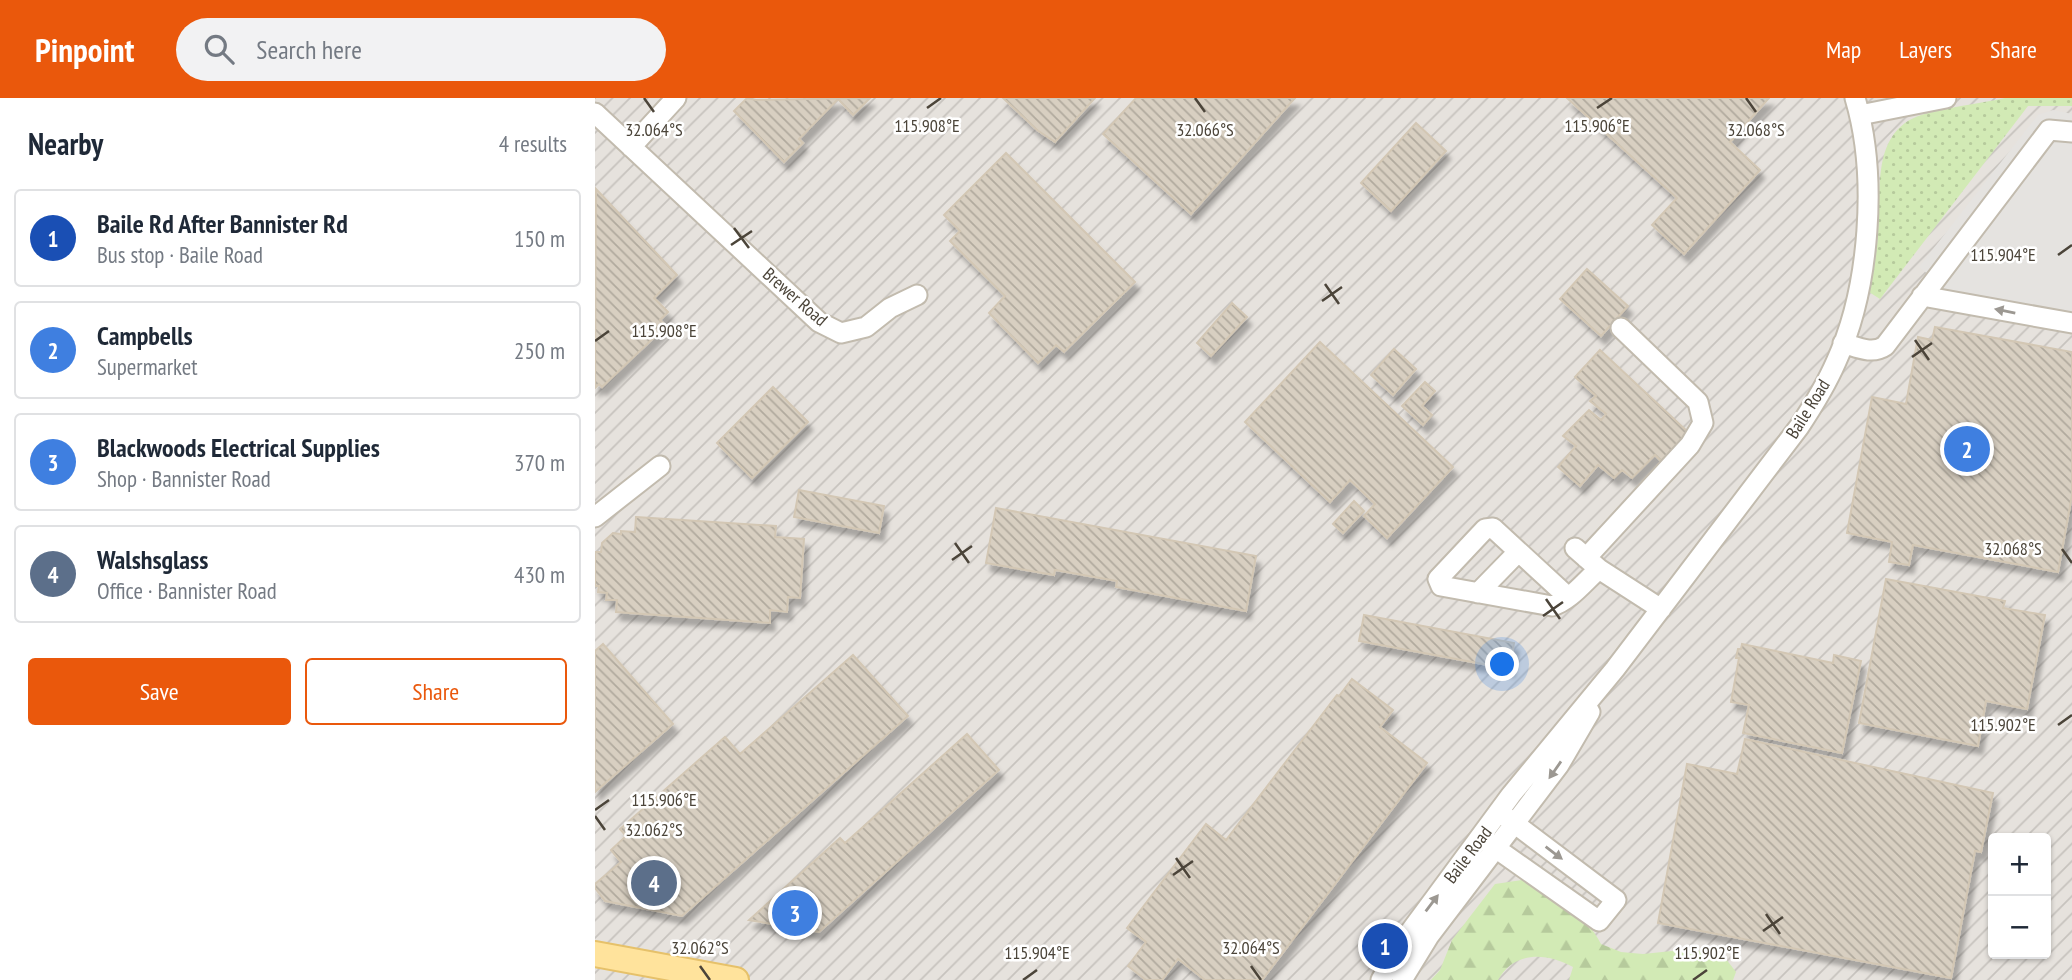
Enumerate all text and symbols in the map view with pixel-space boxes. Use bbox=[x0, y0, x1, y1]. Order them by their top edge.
search box bbox=[176, 18, 666, 81]
text: Pinpoint bbox=[35, 28, 134, 71]
icon: search bbox=[200, 30, 238, 68]
text: Search here bbox=[256, 33, 362, 66]
text: Map bbox=[1826, 34, 1861, 65]
text: Layers bbox=[1899, 34, 1952, 65]
text: Share bbox=[1990, 34, 2037, 65]
text: 115.908°E bbox=[894, 114, 960, 137]
text: 115.906°E bbox=[1564, 114, 1630, 137]
text: 32.064°S bbox=[625, 118, 683, 141]
text: 32.066°S bbox=[1176, 118, 1234, 141]
text: 32.068°S bbox=[1727, 118, 1785, 141]
text: Nearby bbox=[28, 124, 103, 163]
text: 4 results bbox=[499, 129, 567, 158]
text: Baile Rd After Bannister Rd bbox=[97, 207, 348, 240]
text: 1 bbox=[48, 224, 59, 253]
text: 150 m bbox=[514, 224, 565, 253]
text: Bus stop · Baile Road bbox=[97, 240, 263, 269]
text: 115.904°E bbox=[1970, 243, 2036, 266]
street label: Brewer Road bbox=[758, 262, 832, 331]
one-way arrow bbox=[1994, 305, 2016, 316]
text: Campbells bbox=[97, 319, 193, 352]
text: 115.908°E bbox=[631, 319, 697, 342]
text: 2 bbox=[48, 336, 59, 365]
text: 250 m bbox=[514, 336, 565, 365]
text: Supermarket bbox=[97, 352, 198, 381]
street label: Baile Road bbox=[1780, 375, 1835, 443]
pin: 2 bbox=[1944, 423, 1990, 475]
text: Blackwoods Electrical Supplies bbox=[97, 431, 380, 464]
text: 3 bbox=[48, 448, 59, 477]
text: 370 m bbox=[514, 448, 565, 477]
text: Shop · Bannister Road bbox=[97, 464, 271, 493]
text: 32.068°S bbox=[1984, 537, 2042, 560]
text: Walshsglass bbox=[97, 543, 208, 576]
text: 4 bbox=[48, 560, 59, 589]
text: 430 m bbox=[514, 560, 565, 589]
text: Office · Bannister Road bbox=[97, 576, 277, 605]
your location bbox=[1485, 647, 1519, 681]
button: Save bbox=[28, 658, 291, 725]
button: Share bbox=[305, 658, 567, 725]
text: 115.902°E bbox=[1970, 713, 2036, 736]
one-way arrow bbox=[1548, 761, 1562, 779]
text: 115.906°E bbox=[631, 788, 697, 811]
text: 32.062°S bbox=[625, 818, 683, 841]
street label: Baile Road bbox=[1439, 822, 1497, 888]
map controls bbox=[1988, 833, 2051, 959]
button: + bbox=[1988, 833, 2051, 896]
one-way arrow bbox=[1545, 846, 1563, 860]
pin: 4 bbox=[631, 857, 677, 909]
pin: 3 bbox=[772, 887, 818, 939]
one-way arrow bbox=[1424, 894, 1438, 912]
button: − bbox=[1988, 896, 2051, 959]
pin: 1 bbox=[1362, 920, 1408, 972]
text: 32.062°S bbox=[671, 936, 729, 959]
text: 32.064°S bbox=[1222, 936, 1280, 959]
text: 115.904°E bbox=[1004, 941, 1070, 964]
text: 115.902°E bbox=[1674, 941, 1740, 964]

